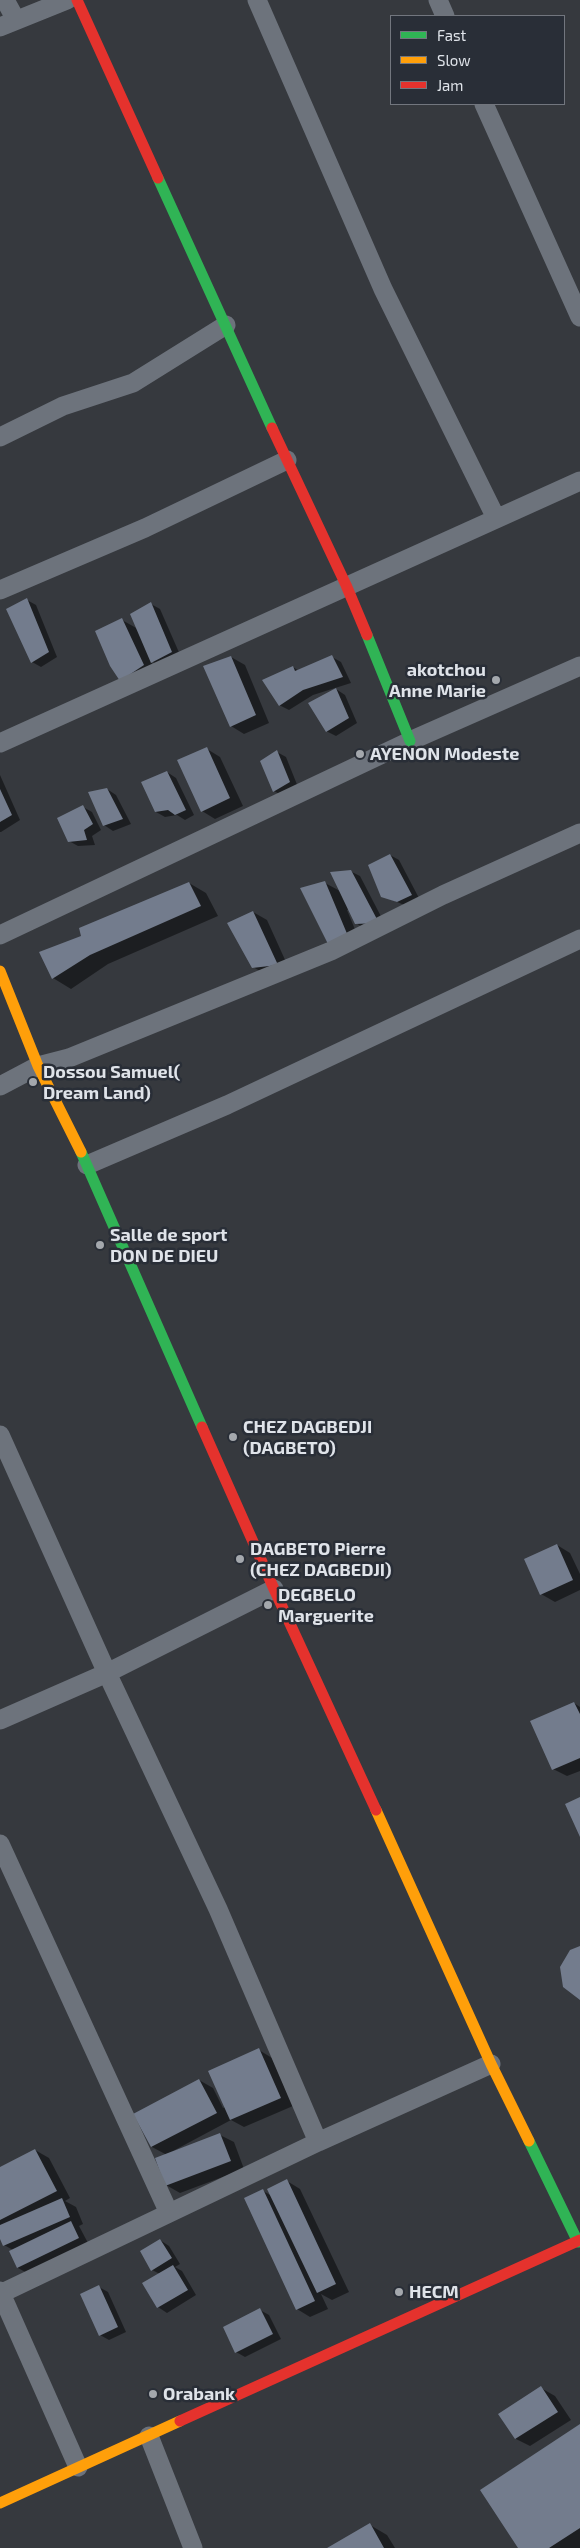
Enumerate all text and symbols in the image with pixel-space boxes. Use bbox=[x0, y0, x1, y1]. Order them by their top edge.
legend bbox=[390, 15, 565, 105]
text: Fast bbox=[437, 26, 466, 44]
text: Slow bbox=[437, 51, 471, 69]
text: Jam bbox=[437, 76, 463, 94]
place label: akotchou Anne Marie bbox=[389, 659, 486, 702]
marker: akotchou Anne Marie bbox=[490, 674, 502, 686]
place label: AYENON Modeste bbox=[370, 743, 519, 765]
marker: AYENON Modeste bbox=[354, 748, 366, 760]
place label: Dossou Samuel( Dream Land) bbox=[43, 1061, 180, 1104]
marker: Dossou Samuel( Dream Land) bbox=[27, 1076, 39, 1088]
place label: Salle de sport DON DE DIEU bbox=[110, 1224, 227, 1266]
marker: Salle de sport DON DE DIEU bbox=[94, 1239, 106, 1251]
place label: CHEZ DAGBEDJI (DAGBETO) bbox=[243, 1416, 372, 1458]
marker: CHEZ DAGBEDJI (DAGBETO) bbox=[227, 1431, 239, 1443]
place label: DAGBETO Pierre (CHEZ DAGBEDJI) bbox=[250, 1538, 392, 1580]
marker: DAGBETO Pierre (CHEZ DAGBEDJI) bbox=[234, 1553, 246, 1565]
place label: DEGBELO Marguerite bbox=[278, 1584, 374, 1626]
marker: DEGBELO Marguerite bbox=[262, 1599, 274, 1611]
place label: HECM bbox=[409, 2281, 459, 2303]
marker: HECM bbox=[393, 2286, 405, 2298]
place label: Orabank bbox=[163, 2383, 235, 2405]
marker: Orabank bbox=[147, 2388, 159, 2400]

